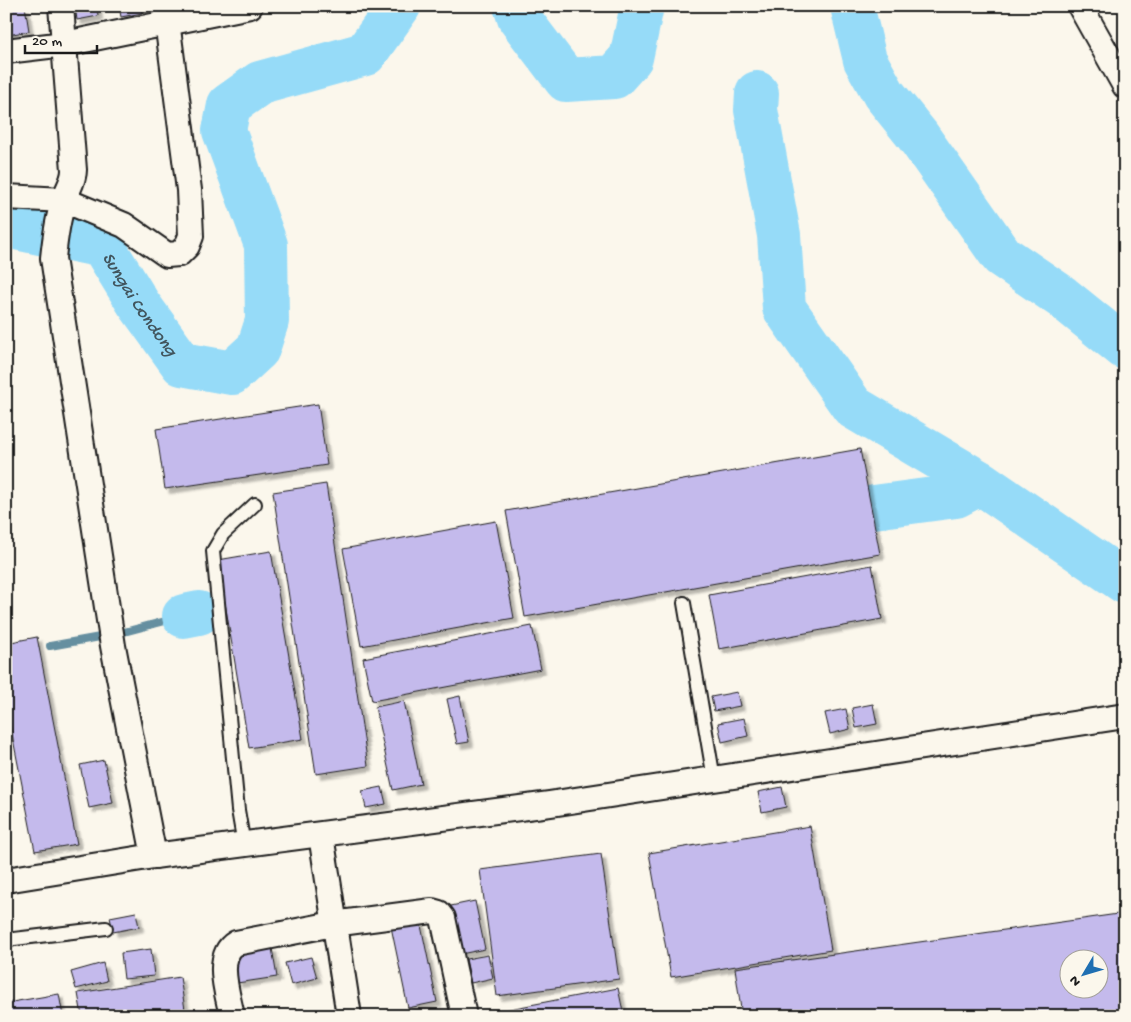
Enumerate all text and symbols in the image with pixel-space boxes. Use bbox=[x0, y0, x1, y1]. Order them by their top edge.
scale bar bbox=[25, 22, 98, 54]
text: 20 m bbox=[32, 33, 62, 51]
water label: Sungai Condong bbox=[97, 249, 182, 362]
north arrow bbox=[1058, 950, 1108, 1000]
text: N bbox=[1066, 972, 1085, 989]

